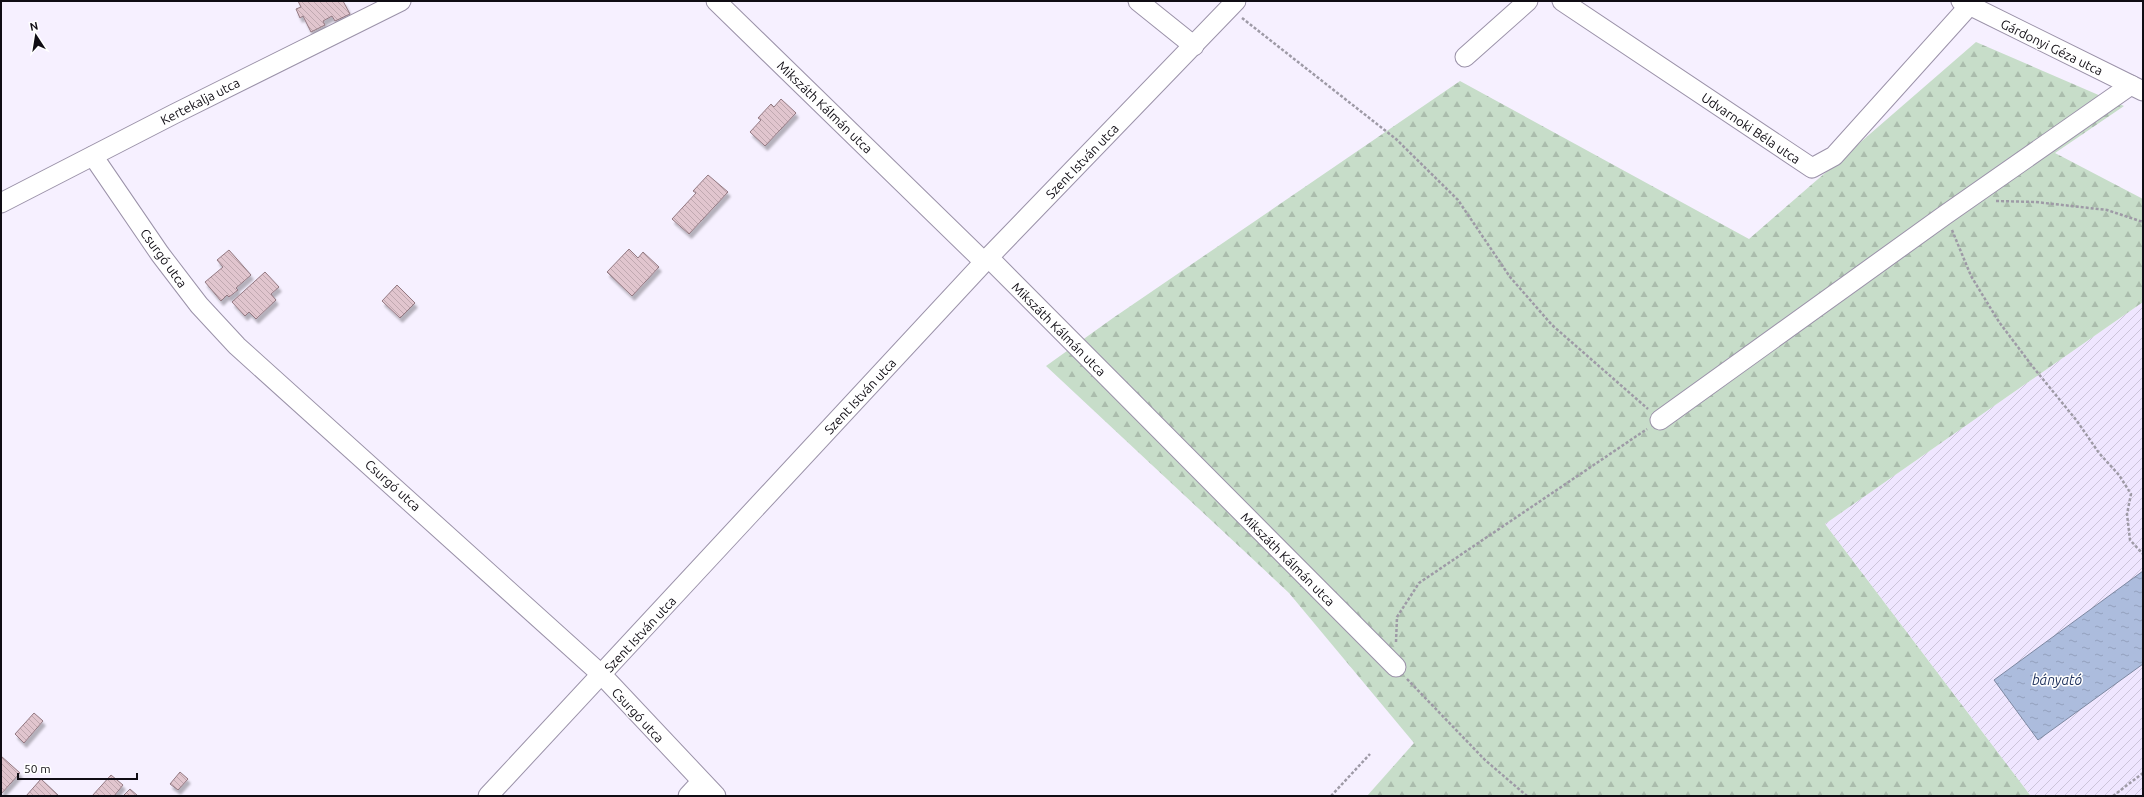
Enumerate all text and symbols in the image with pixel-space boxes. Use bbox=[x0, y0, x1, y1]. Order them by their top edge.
north arrow bbox=[16, 16, 56, 56]
street label: Gárdonyi Géza utca bbox=[1999, 16, 2105, 78]
text: N bbox=[29, 19, 39, 33]
street label: Mikszáth Kálmán utca bbox=[775, 58, 875, 156]
street label: Kertekalja utca bbox=[158, 75, 242, 127]
street label: Udvarnoki Béla utca bbox=[1699, 90, 1803, 166]
street label: Szent István utca bbox=[1043, 121, 1121, 201]
street label: Csurgó utca bbox=[138, 226, 190, 290]
street label: Mikszáth Kálmán utca bbox=[1009, 279, 1109, 379]
street label: Szent István utca bbox=[821, 355, 899, 437]
street label: Csurgó utca bbox=[363, 457, 423, 513]
street label: Mikszáth Kálmán utca bbox=[1238, 509, 1338, 609]
street label: Szent István utca bbox=[601, 593, 679, 675]
water label: bányató bbox=[2032, 672, 2082, 688]
street label: Csurgó utca bbox=[609, 685, 667, 745]
scale bar bbox=[18, 755, 137, 781]
text: 50 m bbox=[24, 762, 51, 775]

